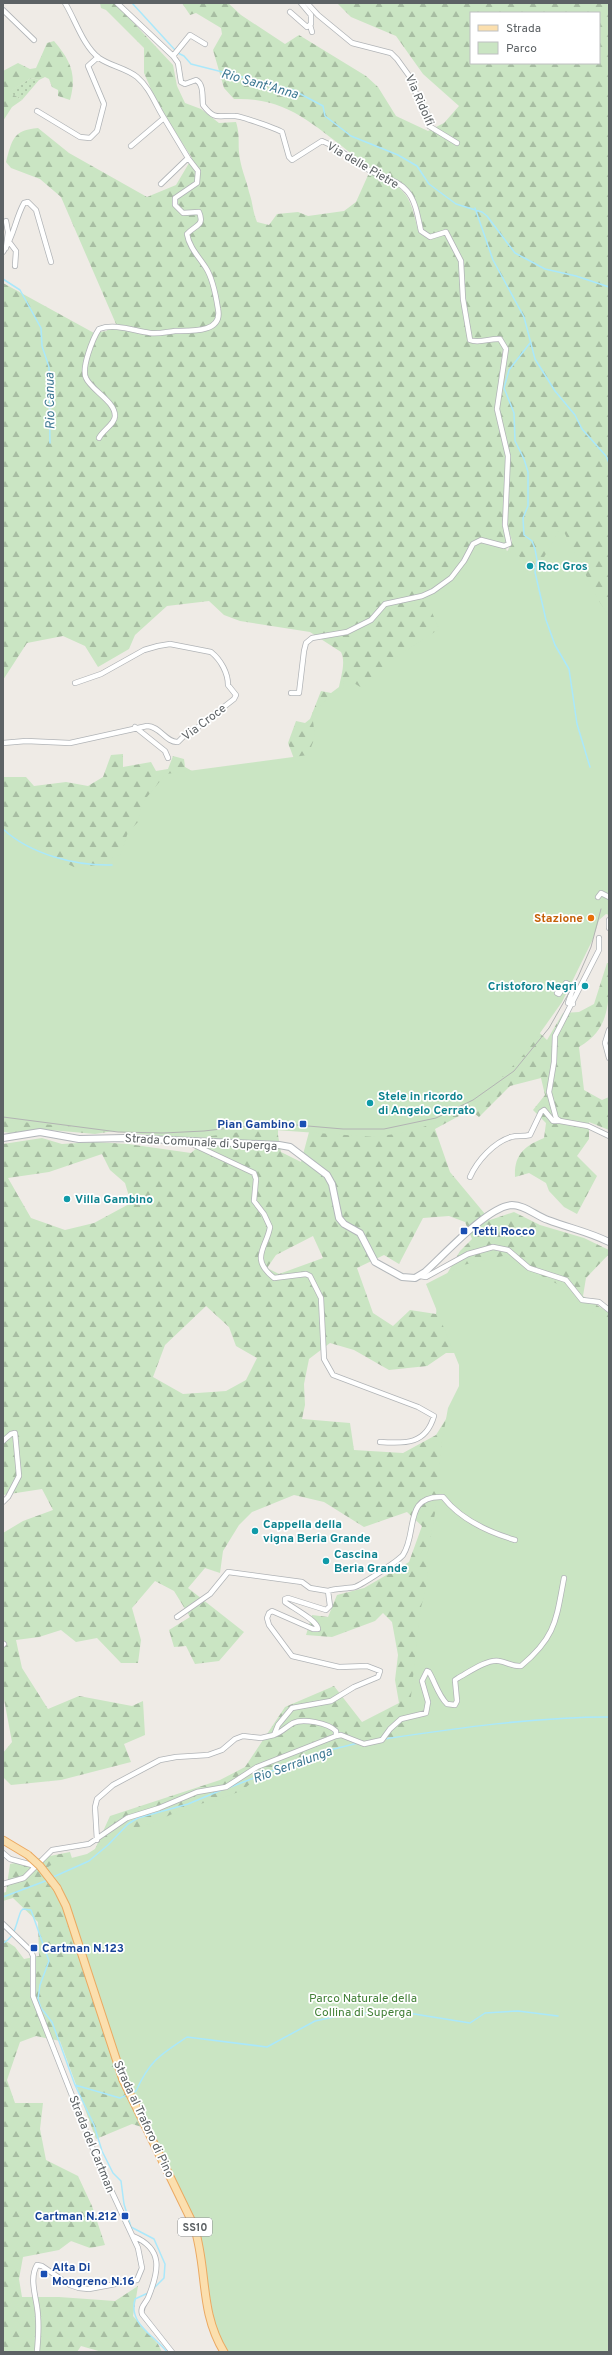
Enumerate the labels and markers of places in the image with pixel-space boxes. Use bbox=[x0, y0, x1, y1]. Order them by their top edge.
place label: Roc Gros bbox=[538, 559, 588, 575]
marker: Roc Gros bbox=[525, 561, 535, 571]
place label: Stazione bbox=[534, 911, 583, 927]
marker: Stazione bbox=[586, 913, 596, 923]
place label: Cristoforo Negri bbox=[488, 979, 577, 995]
marker: Cristoforo Negri bbox=[580, 981, 590, 991]
place label: Stele in ricordo di Angelo Cerrato bbox=[378, 1089, 476, 1119]
marker: Stele in ricordo di Angelo Cerrato bbox=[365, 1098, 375, 1108]
place label: Pian Gambino bbox=[217, 1117, 295, 1133]
marker: Pian Gambino bbox=[298, 1119, 308, 1129]
place label: Villa Gambino bbox=[75, 1192, 153, 1208]
marker: Villa Gambino bbox=[62, 1194, 72, 1204]
place label: Tetti Rocco bbox=[472, 1224, 535, 1240]
marker: Tetti Rocco bbox=[459, 1226, 469, 1236]
place label: Cappella della vigna Beria Grande bbox=[263, 1517, 371, 1547]
marker: Cappella della vigna Beria Grande bbox=[250, 1526, 260, 1536]
place label: Cascina Beria Grande bbox=[334, 1547, 408, 1577]
marker: Cascina Beria Grande bbox=[321, 1556, 331, 1566]
place label: Cartman N.123 bbox=[42, 1941, 124, 1957]
marker: Cartman N.123 bbox=[29, 1943, 39, 1953]
place label: Cartman N.212 bbox=[35, 2209, 117, 2225]
marker: Cartman N.212 bbox=[120, 2211, 130, 2221]
place label: Alta Di Mongreno N.16 bbox=[52, 2260, 135, 2290]
marker: Alta Di Mongreno N.16 bbox=[39, 2269, 49, 2279]

